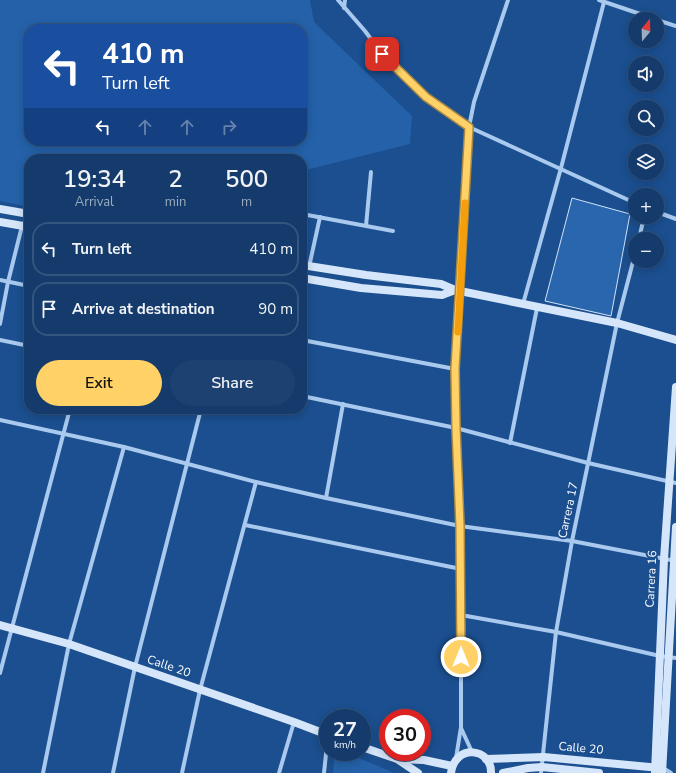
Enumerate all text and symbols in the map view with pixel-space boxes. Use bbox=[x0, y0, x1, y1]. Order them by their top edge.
north arrow bbox=[628, 12, 664, 48]
map controls bbox=[628, 12, 664, 268]
text: 410 m bbox=[102, 35, 185, 73]
pin bbox=[365, 37, 399, 71]
icon: left bbox=[36, 40, 88, 92]
icon: arrive bbox=[371, 43, 393, 65]
button: sound bbox=[628, 56, 664, 92]
text: Turn left bbox=[102, 71, 170, 95]
button: search bbox=[628, 100, 664, 136]
icon: left bbox=[92, 116, 114, 138]
icon: ahead bbox=[134, 116, 156, 138]
icon: ahead bbox=[176, 116, 198, 138]
icon: right bbox=[218, 116, 240, 138]
button: layers bbox=[628, 144, 664, 180]
text: 19:34 bbox=[63, 163, 126, 195]
text: 2 bbox=[168, 163, 183, 195]
text: 500 bbox=[225, 163, 268, 195]
button: + bbox=[628, 188, 664, 224]
text: Arrival bbox=[75, 193, 114, 211]
text: min bbox=[165, 193, 186, 211]
text: m bbox=[241, 193, 252, 211]
button: − bbox=[628, 232, 664, 268]
icon: left bbox=[38, 238, 60, 260]
text: Turn left bbox=[72, 239, 131, 259]
text: 410 m bbox=[249, 239, 293, 259]
icon: arrive bbox=[38, 298, 60, 320]
text: Arrive at destination bbox=[72, 299, 215, 319]
text: 90 m bbox=[258, 299, 293, 319]
button: Exit bbox=[36, 360, 162, 406]
button: Share bbox=[170, 360, 295, 406]
street label: Carrera 17 bbox=[554, 480, 582, 540]
street label: Carrera 16 bbox=[642, 550, 660, 608]
position arrow bbox=[440, 636, 482, 678]
street label: Calle 20 bbox=[145, 651, 193, 681]
speed limit sign: 30 bbox=[379, 709, 431, 761]
text: 27 bbox=[333, 716, 357, 743]
text: km/h bbox=[334, 738, 356, 752]
street label: Calle 20 bbox=[558, 738, 604, 758]

